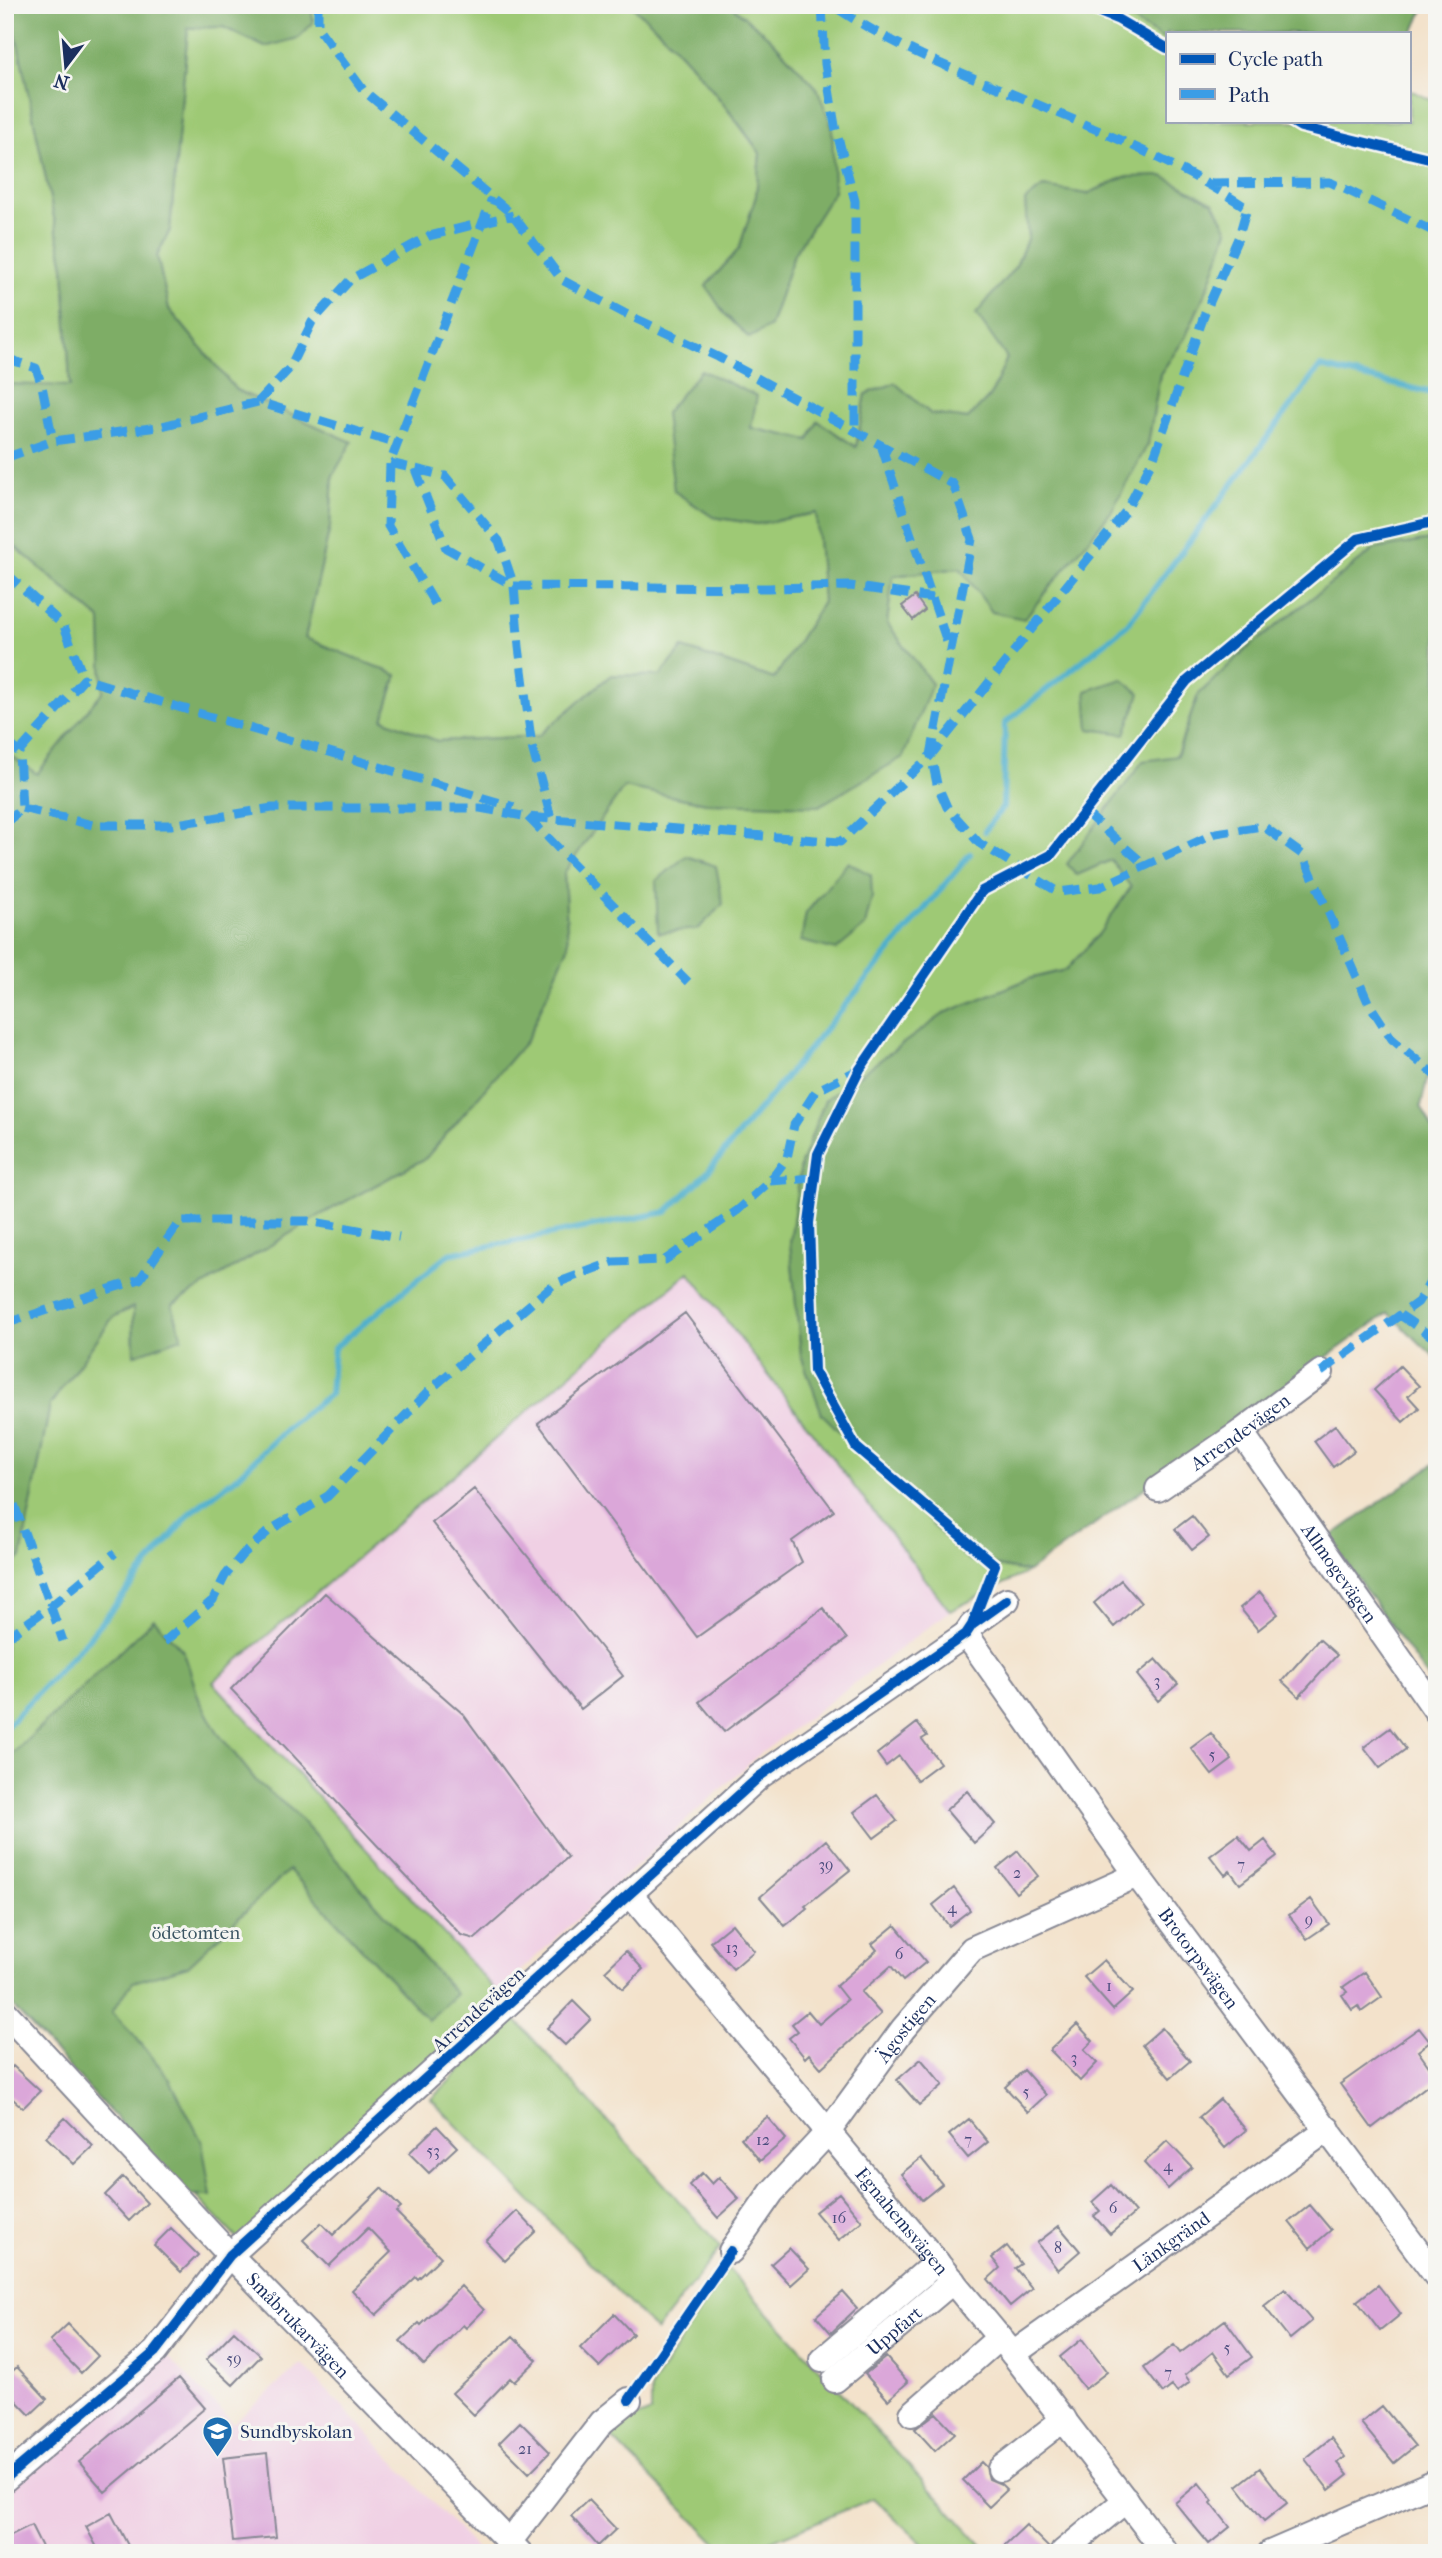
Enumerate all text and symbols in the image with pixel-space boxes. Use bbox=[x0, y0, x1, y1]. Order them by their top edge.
north arrow bbox=[32, 32, 102, 102]
legend bbox=[1166, 32, 1410, 122]
text: Cycle path bbox=[1228, 47, 1323, 71]
text: N bbox=[51, 69, 72, 94]
text: Path bbox=[1228, 83, 1270, 107]
street label: Arrendevägen bbox=[1186, 1389, 1294, 1476]
street label: Allmogevägen bbox=[1296, 1519, 1381, 1627]
house number: 3 bbox=[1154, 1671, 1160, 1690]
house number: 5 bbox=[1209, 1745, 1216, 1764]
house number: 39 bbox=[819, 1855, 833, 1874]
house number: 7 bbox=[1237, 1855, 1245, 1874]
house number: 2 bbox=[1013, 1863, 1021, 1882]
house number: 4 bbox=[947, 1898, 957, 1917]
street label: Brotorpsvägen bbox=[1153, 1904, 1243, 2014]
house number: 9 bbox=[1305, 1910, 1313, 1929]
park label: ödetomten bbox=[152, 1922, 240, 1944]
house number: 13 bbox=[726, 1938, 738, 1957]
house number: 6 bbox=[895, 1944, 904, 1963]
street label: Arrendevägen bbox=[427, 1962, 529, 2058]
house number: 1 bbox=[1106, 1976, 1112, 1995]
street label: Ägostigen bbox=[872, 1989, 941, 2068]
house number: 3 bbox=[1071, 2048, 1077, 2067]
house number: 5 bbox=[1023, 2082, 1030, 2101]
house number: 12 bbox=[756, 2130, 770, 2149]
house number: 7 bbox=[964, 2130, 972, 2149]
house number: 53 bbox=[426, 2141, 440, 2160]
house number: 4 bbox=[1163, 2156, 1173, 2175]
street label: Egnahemsvägen bbox=[850, 2163, 953, 2280]
house number: 6 bbox=[1109, 2198, 1118, 2217]
street label: Länkgränd bbox=[1129, 2207, 1215, 2277]
house number: 16 bbox=[832, 2208, 846, 2227]
house number: 8 bbox=[1054, 2238, 1062, 2257]
street label: Småbrukarvägen bbox=[241, 2268, 354, 2383]
street label: Uppfart bbox=[863, 2302, 927, 2361]
house number: 5 bbox=[1224, 2338, 1231, 2357]
house number: 59 bbox=[226, 2349, 242, 2368]
house number: 7 bbox=[1164, 2363, 1172, 2382]
school or university icon: Sundbyskolan bbox=[200, 2414, 234, 2458]
place label: Sundbyskolan bbox=[240, 2421, 352, 2443]
house number: 21 bbox=[518, 2439, 532, 2458]

